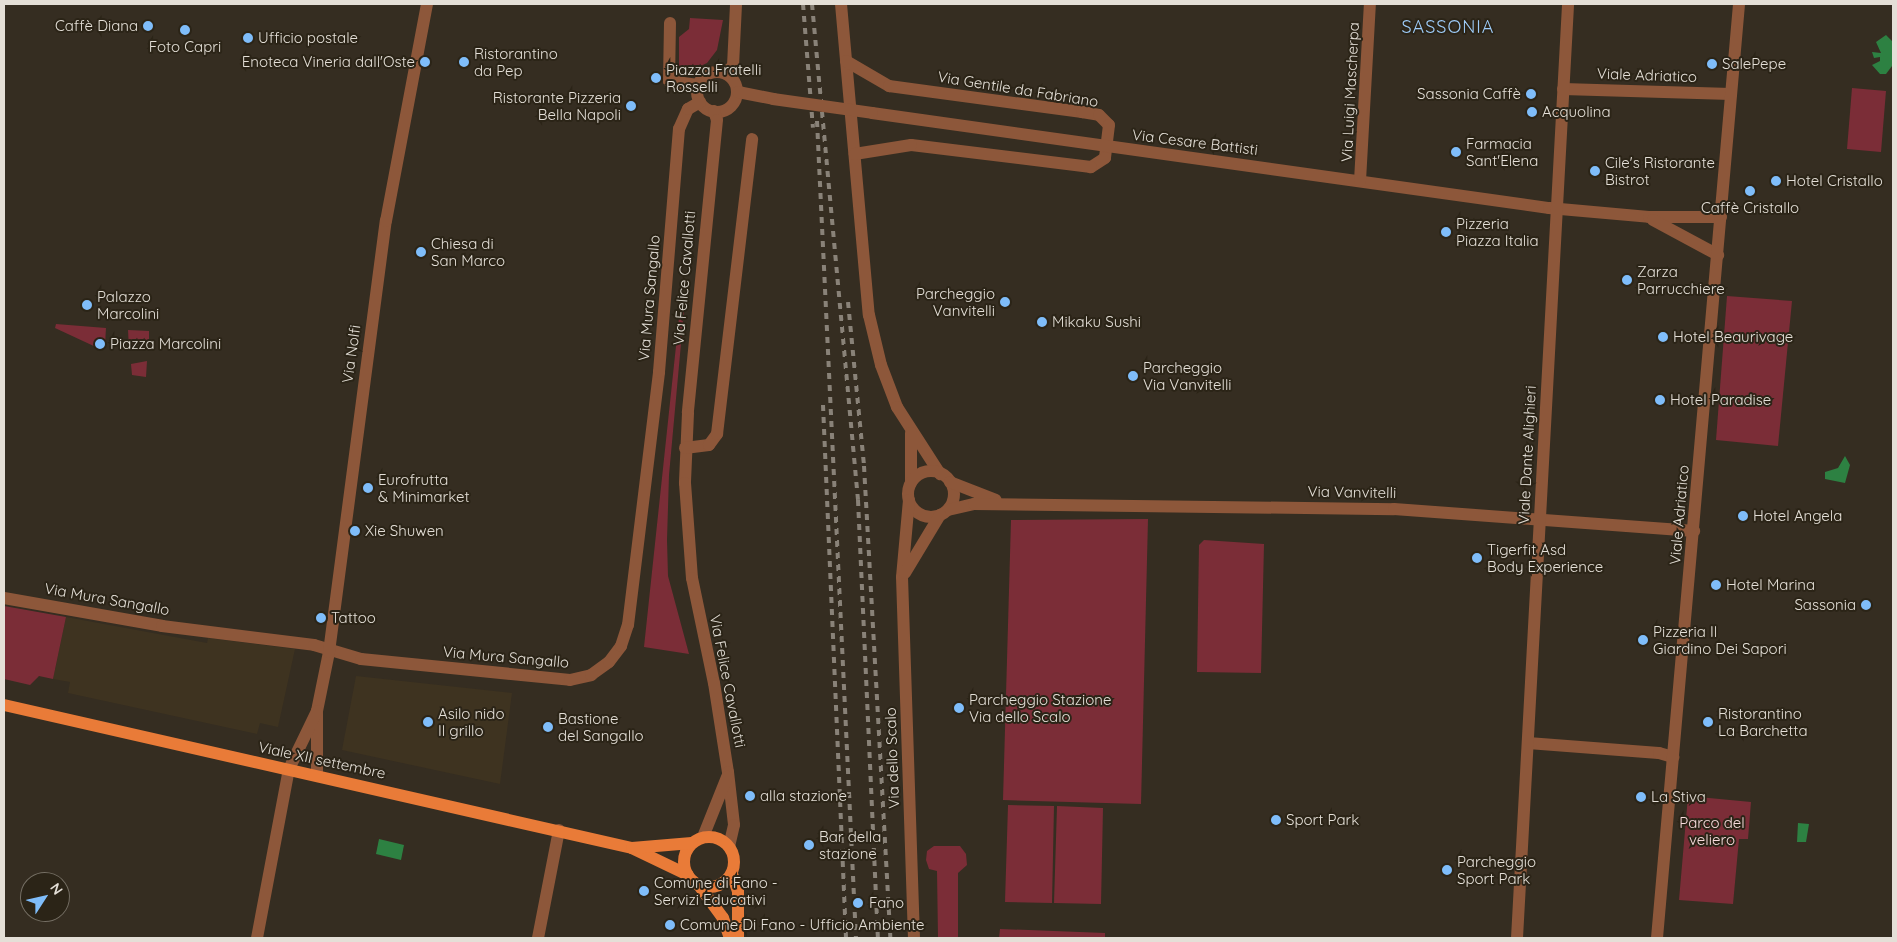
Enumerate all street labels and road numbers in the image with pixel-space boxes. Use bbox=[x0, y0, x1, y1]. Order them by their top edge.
street label: Via Luigi Mascherpa bbox=[1337, 22, 1363, 162]
street label: Viale Adriatico bbox=[1597, 64, 1697, 86]
street label: Via Gentile da Fabriano bbox=[936, 67, 1100, 111]
street label: Via Cesare Battisti bbox=[1131, 125, 1259, 159]
street label: Via Felice Cavallotti bbox=[669, 210, 699, 346]
street label: Via Mura Sangallo bbox=[635, 234, 663, 362]
street label: Via Nolfi bbox=[338, 324, 364, 384]
street label: Viale Dante Alighieri bbox=[1514, 385, 1540, 525]
street label: Viale Adriatico bbox=[1666, 464, 1692, 566]
street label: Via Vanvitelli bbox=[1308, 482, 1396, 502]
street label: Via Mura Sangallo bbox=[43, 579, 171, 619]
street label: Via Felice Cavallotti bbox=[706, 613, 750, 749]
street label: Via Mura Sangallo bbox=[442, 643, 570, 671]
street label: Via dello Scalo bbox=[881, 707, 903, 809]
street label: Viale XII settembre bbox=[257, 738, 387, 782]

